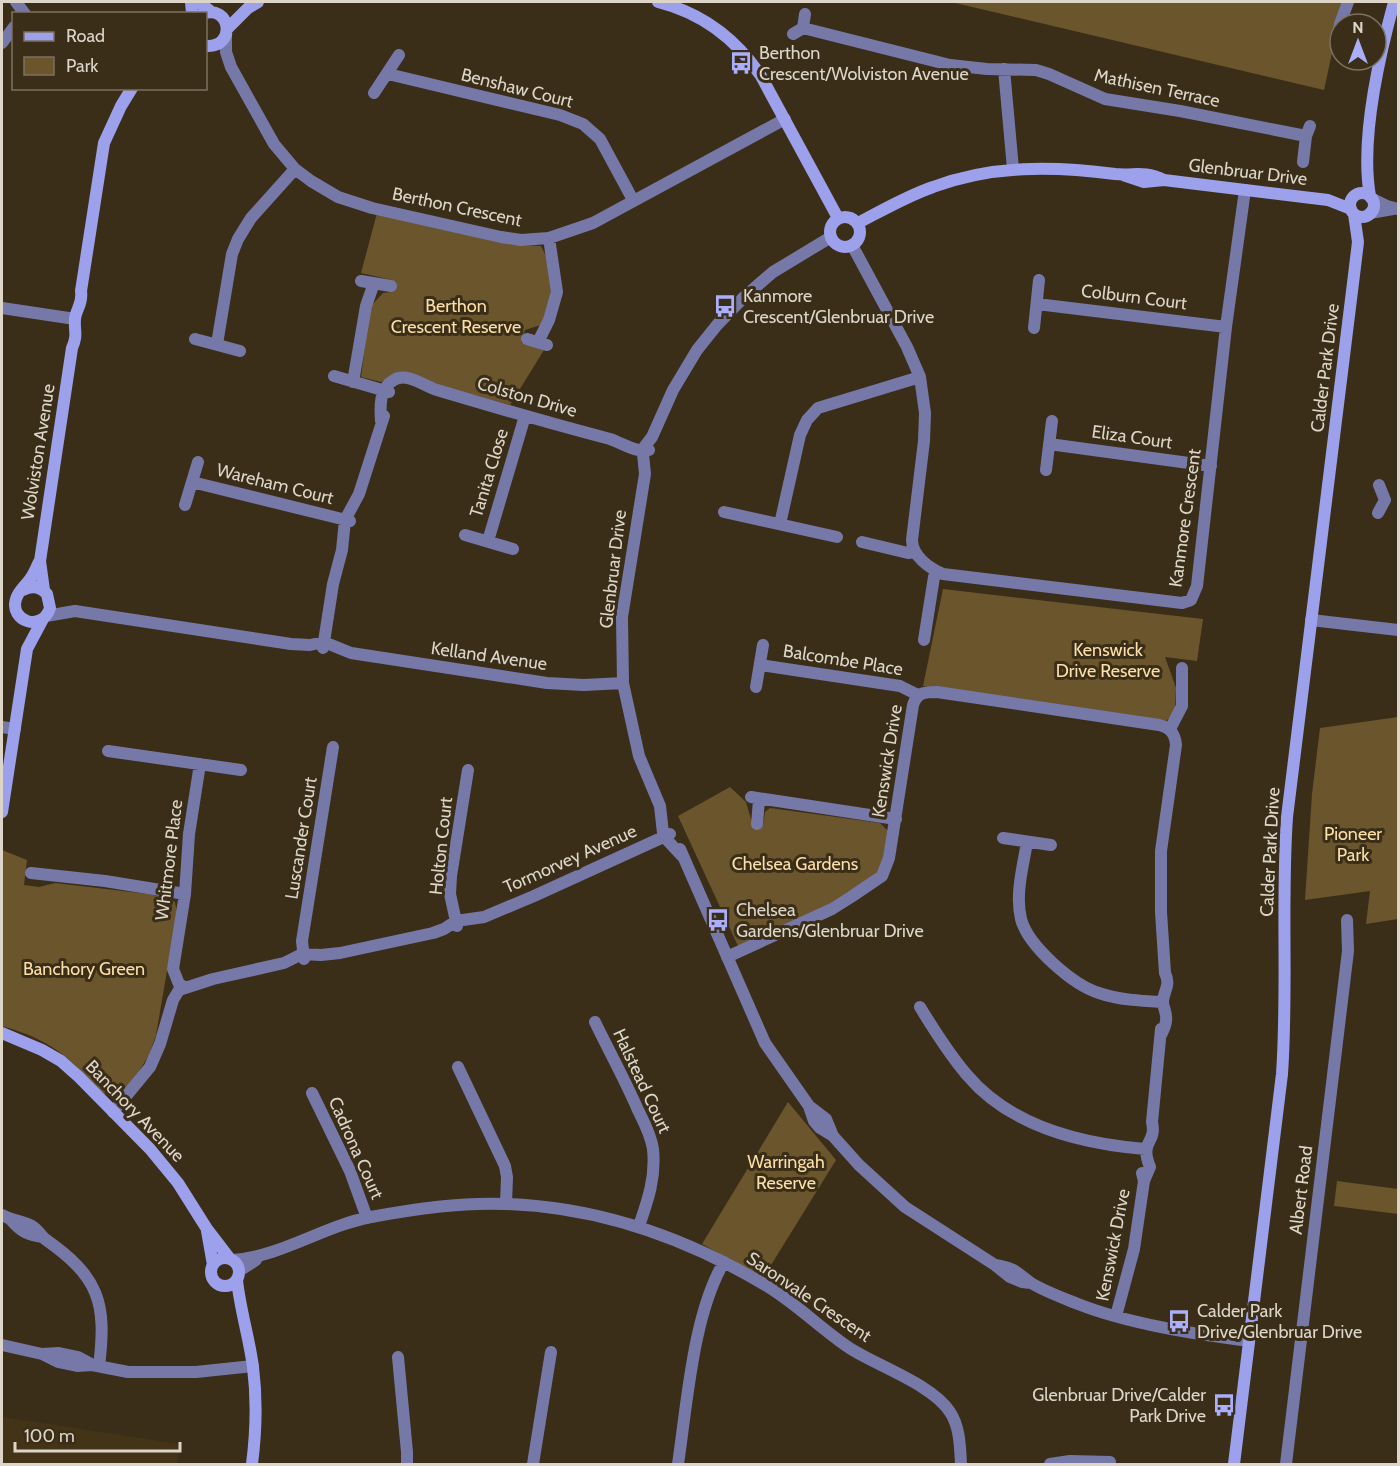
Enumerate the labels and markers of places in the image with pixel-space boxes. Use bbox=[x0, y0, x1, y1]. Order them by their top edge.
place label: Berthon Crescent/Wolviston Avenue bbox=[759, 42, 969, 85]
bus stop icon: Berthon Crescent/Wolviston Avenue bbox=[728, 50, 754, 76]
place label: Kanmore Crescent/Glenbruar Drive bbox=[743, 285, 934, 328]
bus stop icon: Kanmore Crescent/Glenbruar Drive bbox=[712, 293, 738, 319]
place label: Chelsea Gardens/Glenbruar Drive bbox=[736, 899, 924, 942]
bus stop icon: Chelsea Gardens/Glenbruar Drive bbox=[705, 907, 731, 933]
place label: Calder Park Drive/Glenbruar Drive bbox=[1197, 1300, 1362, 1343]
bus stop icon: Calder Park Drive/Glenbruar Drive bbox=[1166, 1308, 1192, 1334]
place label: Glenbruar Drive/Calder Park Drive bbox=[1032, 1384, 1206, 1427]
bus stop icon: Glenbruar Drive/Calder Park Drive bbox=[1211, 1392, 1237, 1418]

